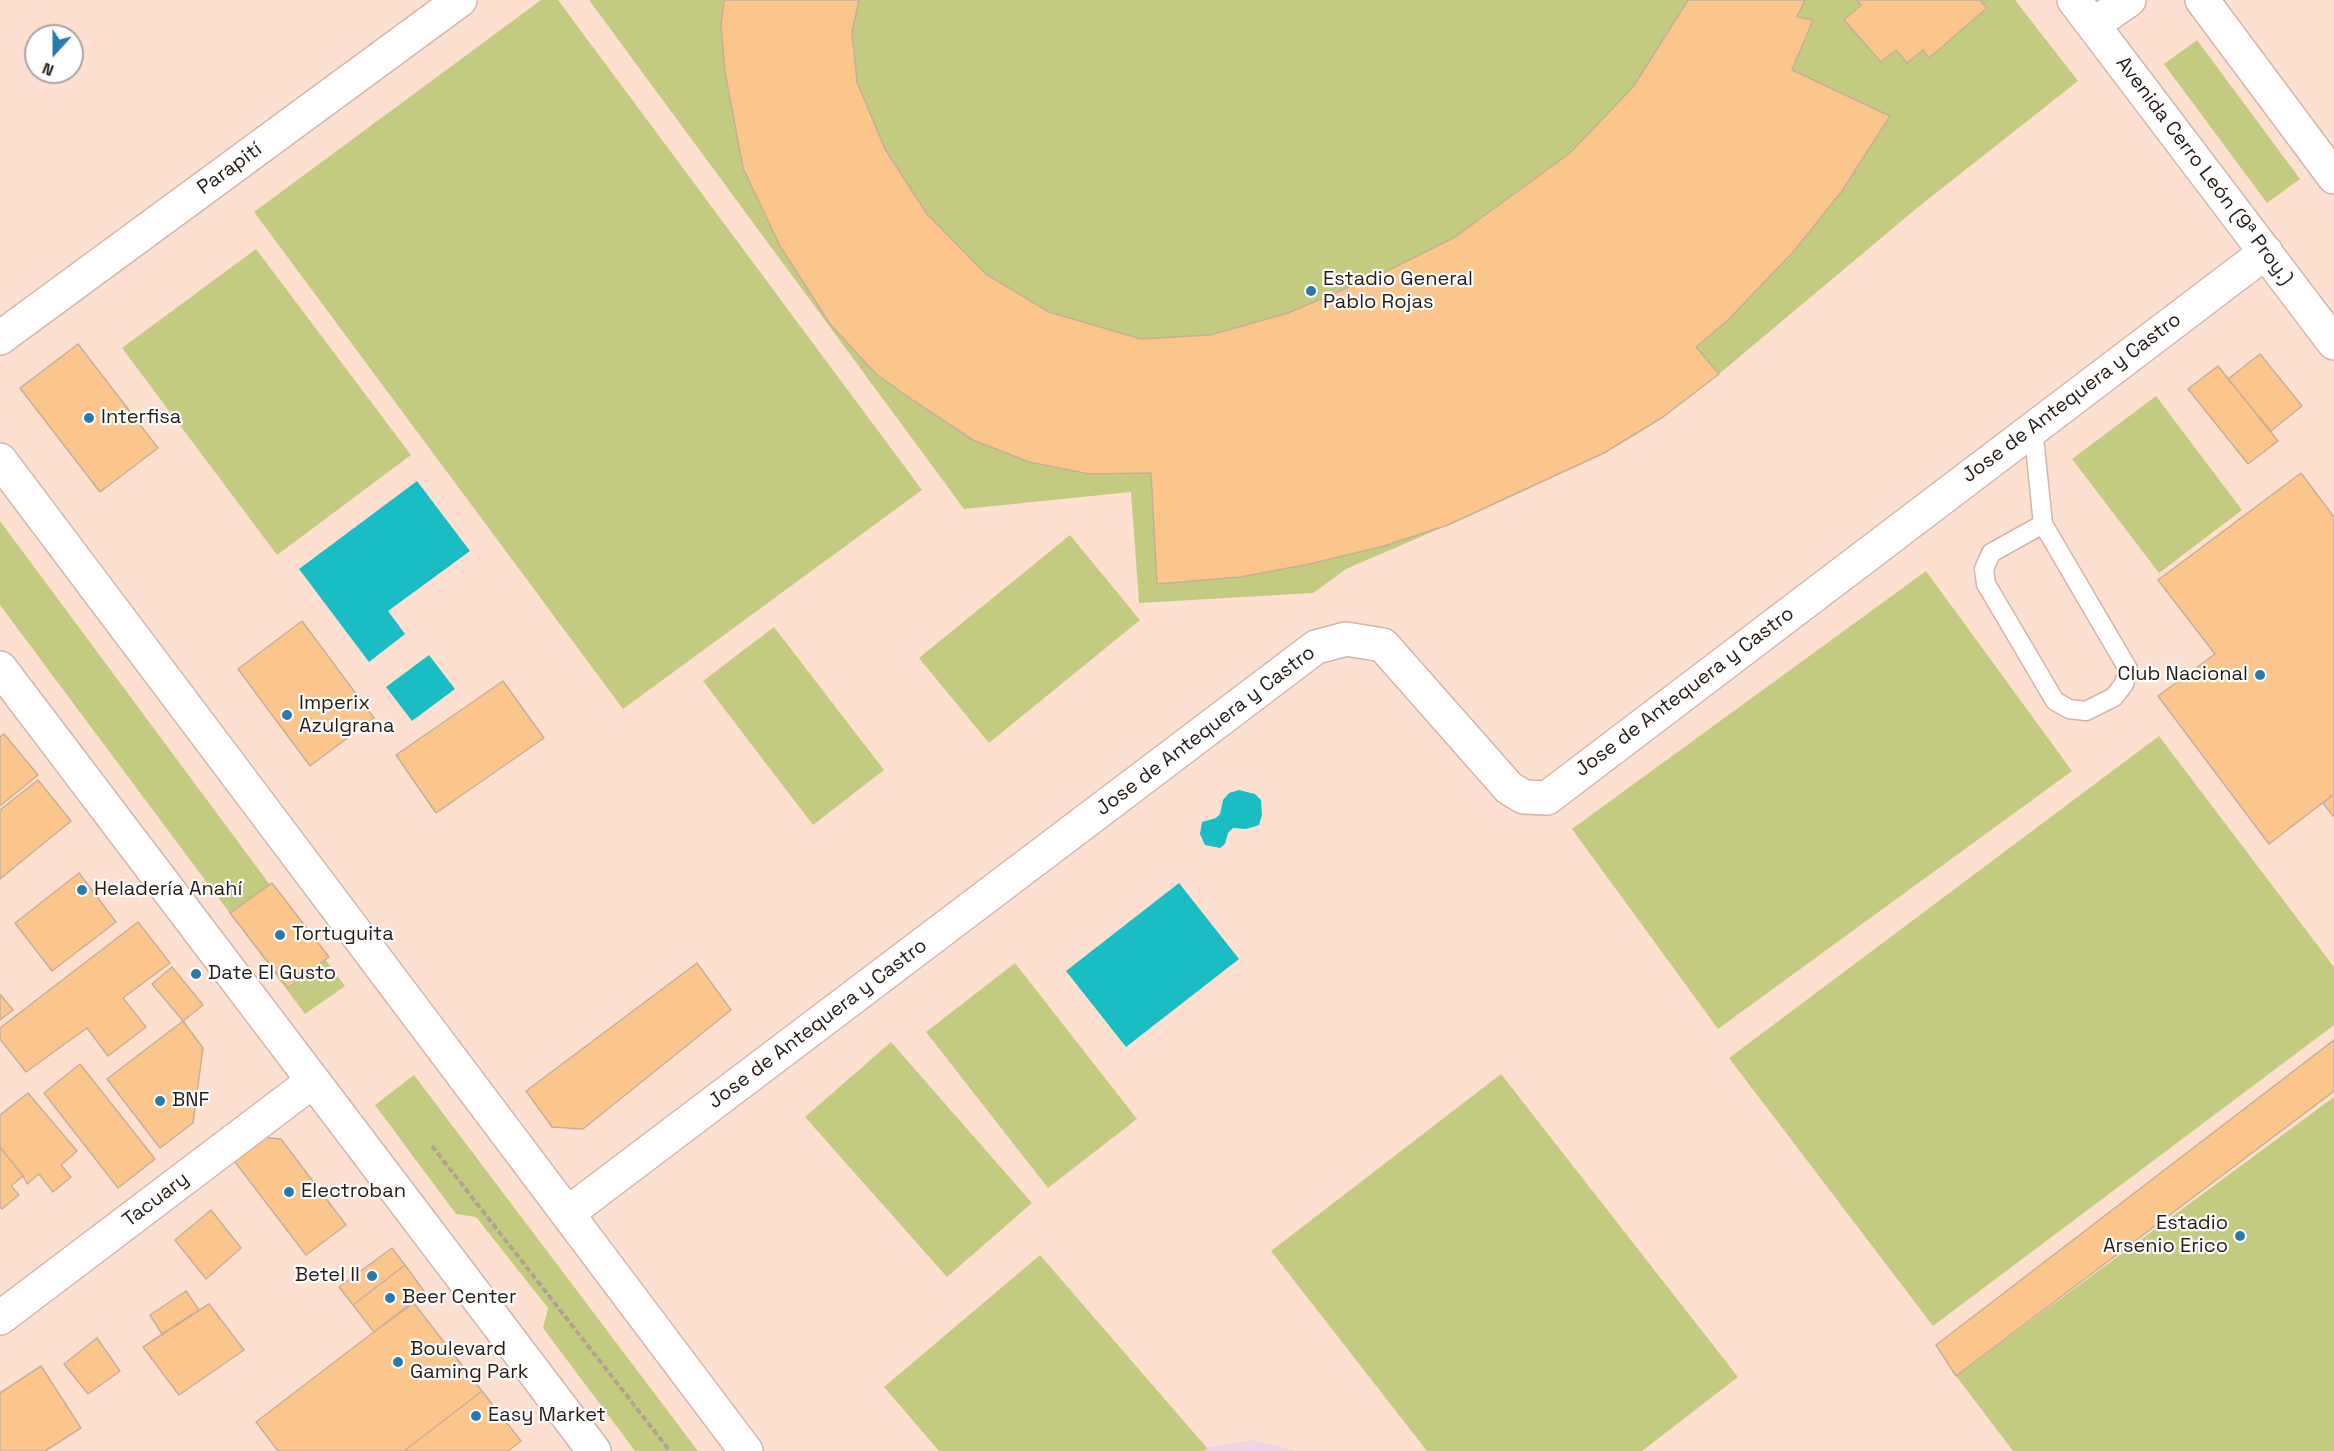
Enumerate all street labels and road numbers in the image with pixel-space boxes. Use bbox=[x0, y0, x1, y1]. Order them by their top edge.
street label: Avenida Cerro León (9ª Proy.) bbox=[2110, 52, 2298, 290]
street label: Parapití bbox=[193, 138, 267, 200]
street label: Jose de Antequera y Castro bbox=[1958, 308, 2186, 488]
street label: Jose de Antequera y Castro bbox=[1571, 602, 1799, 782]
street label: Jose de Antequera y Castro bbox=[1092, 641, 1320, 821]
street label: Jose de Antequera y Castro bbox=[704, 934, 932, 1114]
street label: Tacuary bbox=[118, 1167, 194, 1233]

